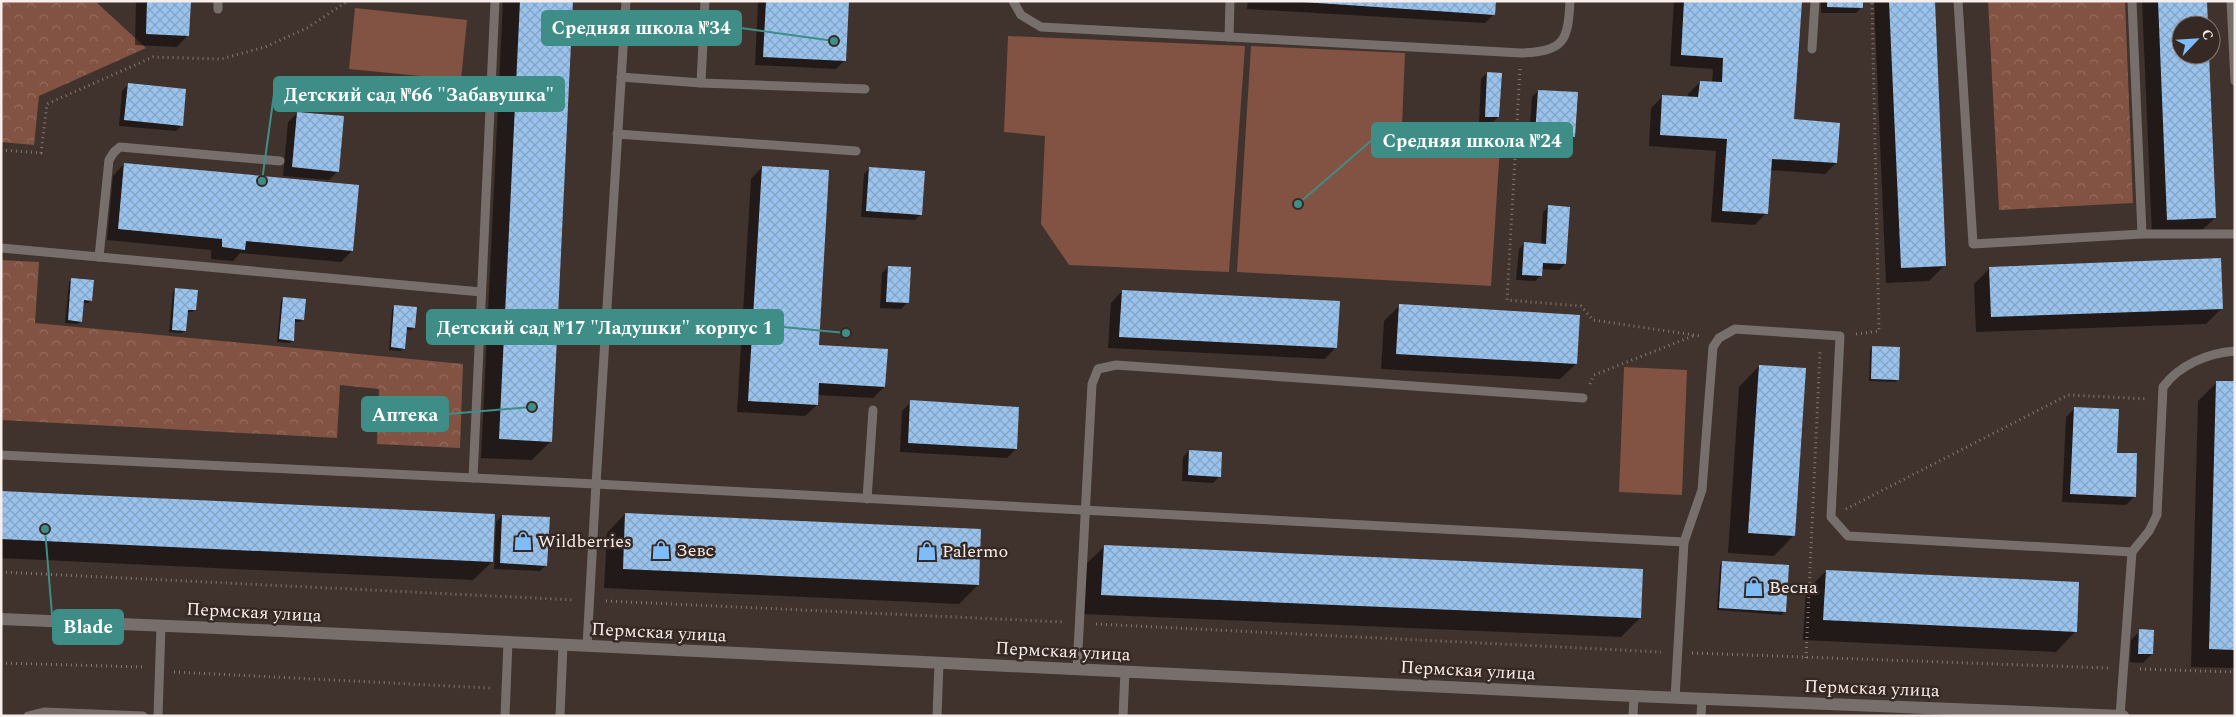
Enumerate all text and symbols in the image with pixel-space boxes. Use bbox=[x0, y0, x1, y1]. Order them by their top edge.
callout: Средняя школа №34 bbox=[542, 11, 741, 45]
text: Средняя школа №34 bbox=[551, 14, 731, 43]
north arrow bbox=[2171, 15, 2221, 65]
text: С bbox=[2196, 26, 2219, 44]
callout: Детский сад №66 "Забавушка" bbox=[274, 77, 564, 111]
text: Детский сад №66 "Забавушка" bbox=[284, 81, 554, 110]
callout: Средняя школа №24 bbox=[1372, 123, 1572, 157]
text: Средняя школа №24 bbox=[1382, 127, 1562, 156]
callout: Детский сад №17 "Ладушки" корпус 1 bbox=[427, 310, 783, 344]
text: Детский сад №17 "Ладушки" корпус 1 bbox=[437, 314, 773, 343]
callout: Аптека bbox=[362, 397, 448, 431]
text: Аптека bbox=[372, 401, 439, 430]
place label: Wildberries bbox=[538, 528, 632, 555]
shop icon: Wildberries bbox=[512, 530, 534, 552]
place label: Зевс bbox=[676, 537, 714, 564]
place label: Palermo bbox=[942, 538, 1008, 565]
shop icon: Зевс bbox=[650, 539, 672, 561]
shop icon: Palermo bbox=[916, 540, 938, 562]
place label: Весна bbox=[1769, 574, 1818, 601]
shop icon: Весна bbox=[1743, 576, 1765, 598]
street label: Пермская улица bbox=[186, 595, 323, 630]
callout: Blade bbox=[53, 610, 123, 644]
text: Blade bbox=[63, 613, 113, 642]
street label: Пермская улица bbox=[591, 615, 728, 650]
street label: Пермская улица bbox=[995, 634, 1132, 669]
street label: Пермская улица bbox=[1400, 653, 1537, 688]
street label: Пермская улица bbox=[1804, 673, 1940, 704]

